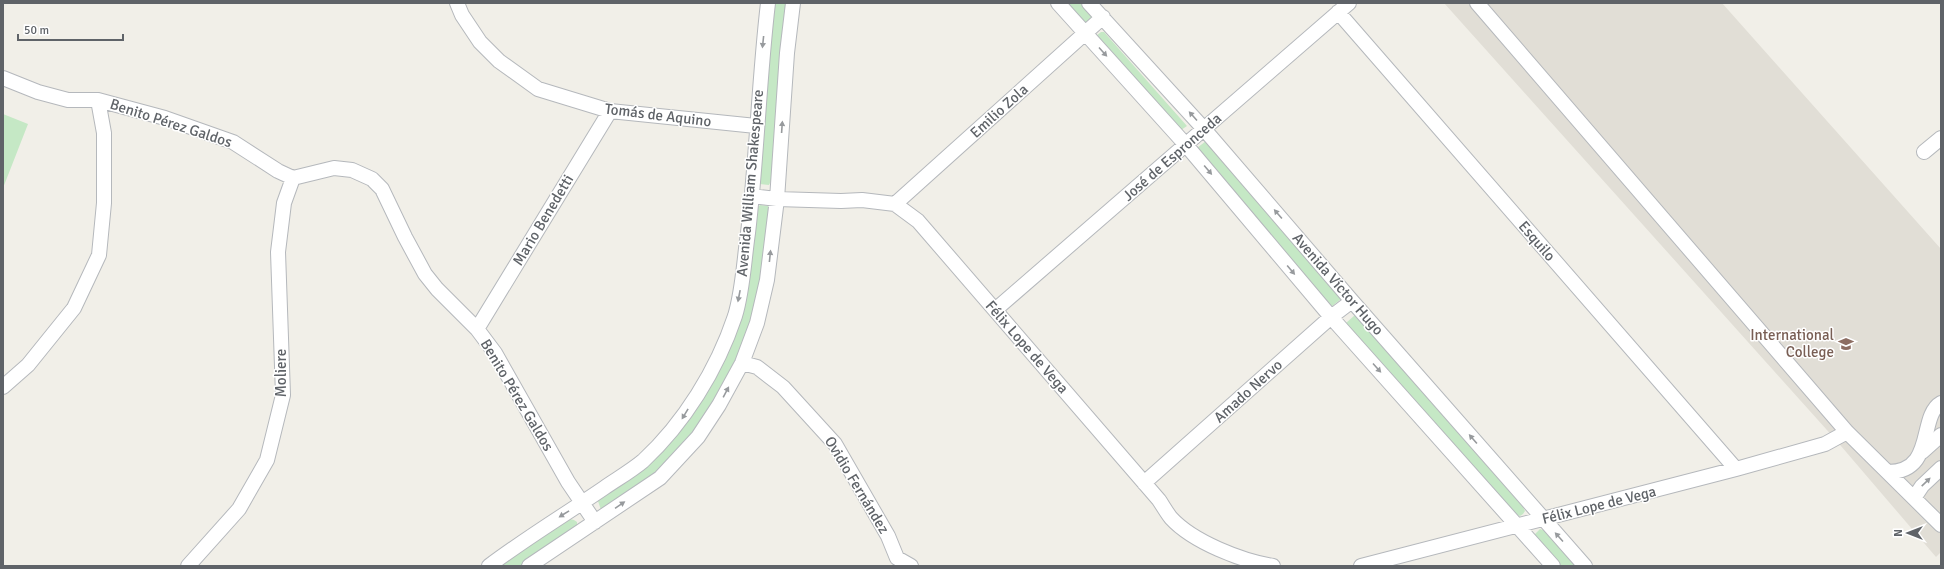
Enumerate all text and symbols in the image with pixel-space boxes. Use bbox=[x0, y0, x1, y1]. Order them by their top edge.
scale bar bbox=[18, 16, 123, 42]
text: 50 m bbox=[24, 23, 49, 38]
one-way arrow bbox=[760, 36, 767, 48]
one-way arrow bbox=[1098, 47, 1107, 58]
street label: Emilio Zola bbox=[966, 80, 1032, 142]
street label: Avenida William Shakespeare bbox=[733, 89, 767, 277]
street label: Benito Pérez Galdos bbox=[108, 95, 235, 151]
street label: Tomás de Aquino bbox=[604, 100, 713, 130]
street label: José de Espronceda bbox=[1119, 109, 1225, 205]
one-way arrow bbox=[1188, 111, 1197, 121]
one-way arrow bbox=[778, 121, 785, 133]
one-way arrow bbox=[1203, 165, 1212, 176]
street label: Mario Benedetti bbox=[509, 171, 577, 269]
one-way arrow bbox=[1273, 209, 1282, 220]
street label: Esquilo bbox=[1515, 217, 1559, 265]
street label: Avenida Víctor Hugo bbox=[1289, 229, 1387, 339]
one-way arrow bbox=[767, 250, 773, 262]
one-way arrow bbox=[1287, 265, 1296, 275]
one-way arrow bbox=[735, 290, 741, 303]
street label: Félix Lope de Vega bbox=[982, 297, 1072, 397]
place label: International College bbox=[1750, 326, 1834, 361]
school or university icon: International College bbox=[1837, 335, 1855, 353]
street label: Benito Pérez Galdos bbox=[477, 336, 558, 455]
street label: Moliere bbox=[272, 349, 290, 397]
street label: Amado Nervo bbox=[1210, 355, 1286, 426]
one-way arrow bbox=[1372, 363, 1381, 373]
one-way arrow bbox=[723, 386, 730, 398]
one-way arrow bbox=[681, 408, 688, 420]
street label: Ovidio Fernández bbox=[821, 433, 893, 537]
one-way arrow bbox=[1469, 434, 1478, 445]
one-way arrow bbox=[1921, 477, 1931, 487]
street label: Félix Lope de Vega bbox=[1540, 482, 1658, 528]
one-way arrow bbox=[614, 501, 625, 509]
one-way arrow bbox=[559, 510, 569, 518]
north arrow bbox=[1888, 513, 1928, 553]
text: N bbox=[1892, 529, 1905, 537]
one-way arrow bbox=[1554, 532, 1564, 542]

